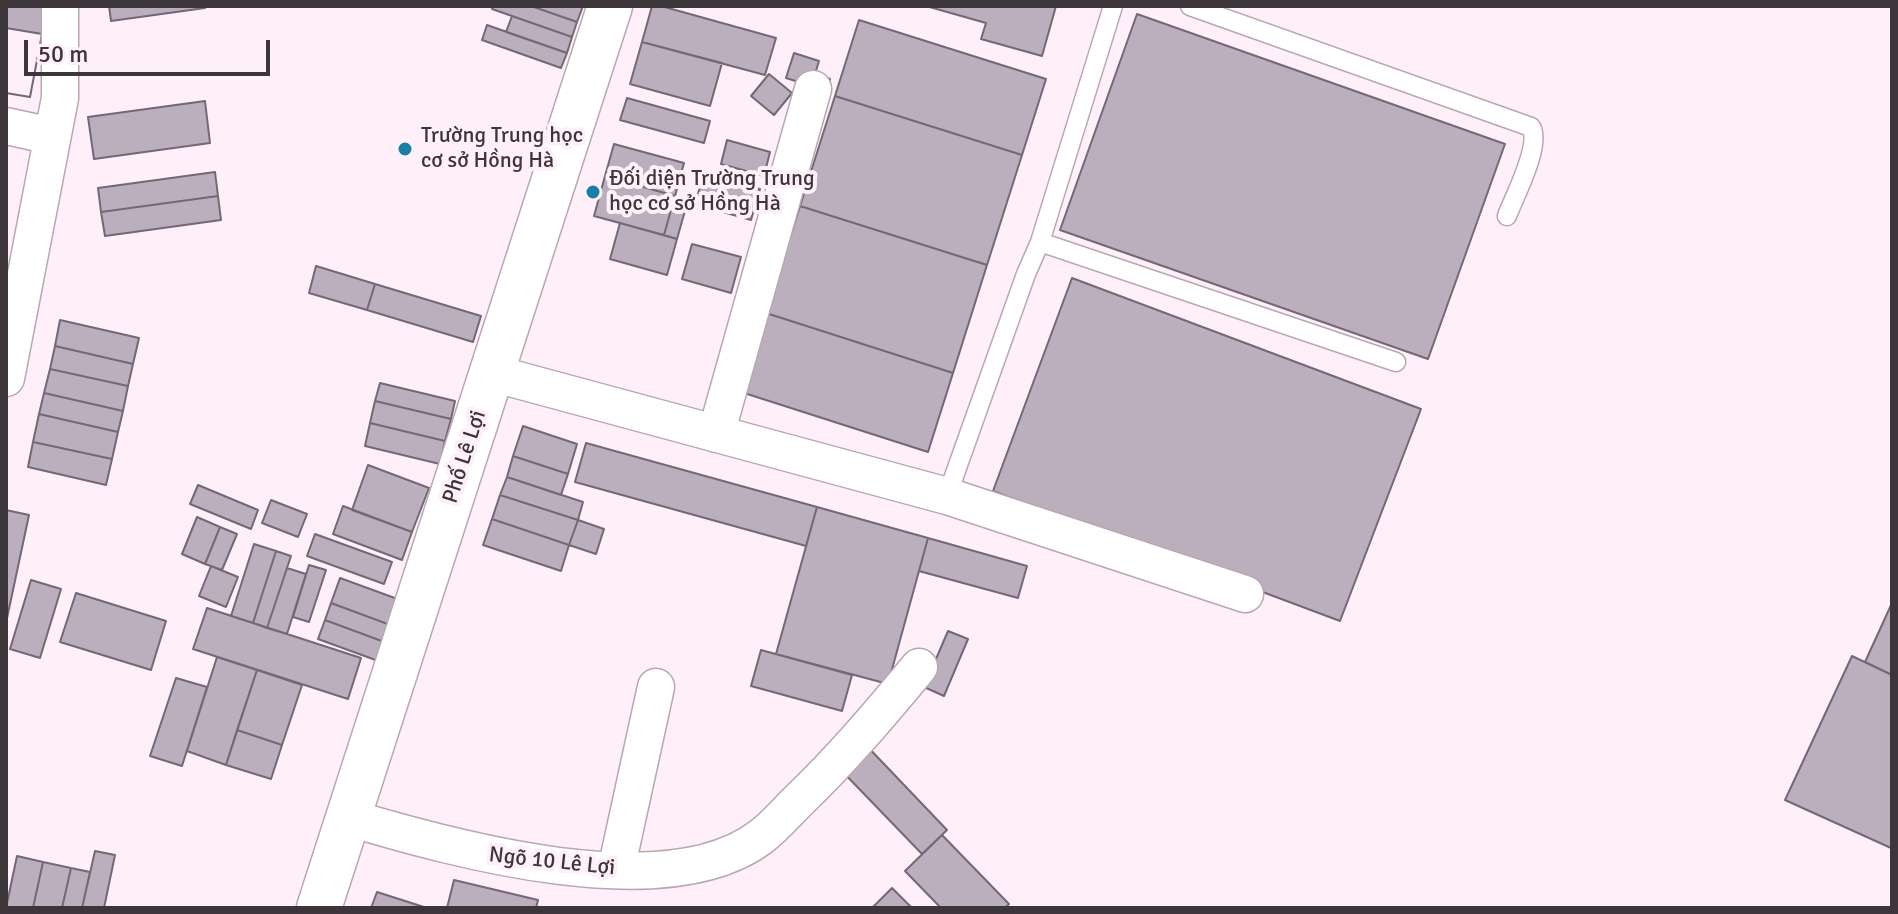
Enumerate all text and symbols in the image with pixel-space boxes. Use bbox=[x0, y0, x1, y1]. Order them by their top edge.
scale bar bbox=[28, 24, 274, 74]
text: 50 m bbox=[38, 39, 88, 69]
place label: Trường Trung học cơ sở Hồng Hà bbox=[421, 123, 583, 174]
marker: Trường Trung học cơ sở Hồng Hà bbox=[396, 140, 414, 158]
place label: Đối diện Trường Trung học cơ sở Hồng Hà bbox=[609, 166, 815, 218]
marker: Đối diện Trường Trung học cơ sở Hồng Hà bbox=[584, 183, 602, 201]
street label: Phố Lê Lợi bbox=[438, 407, 492, 507]
street label: Ngõ 10 Lê Lợi bbox=[488, 842, 616, 882]

